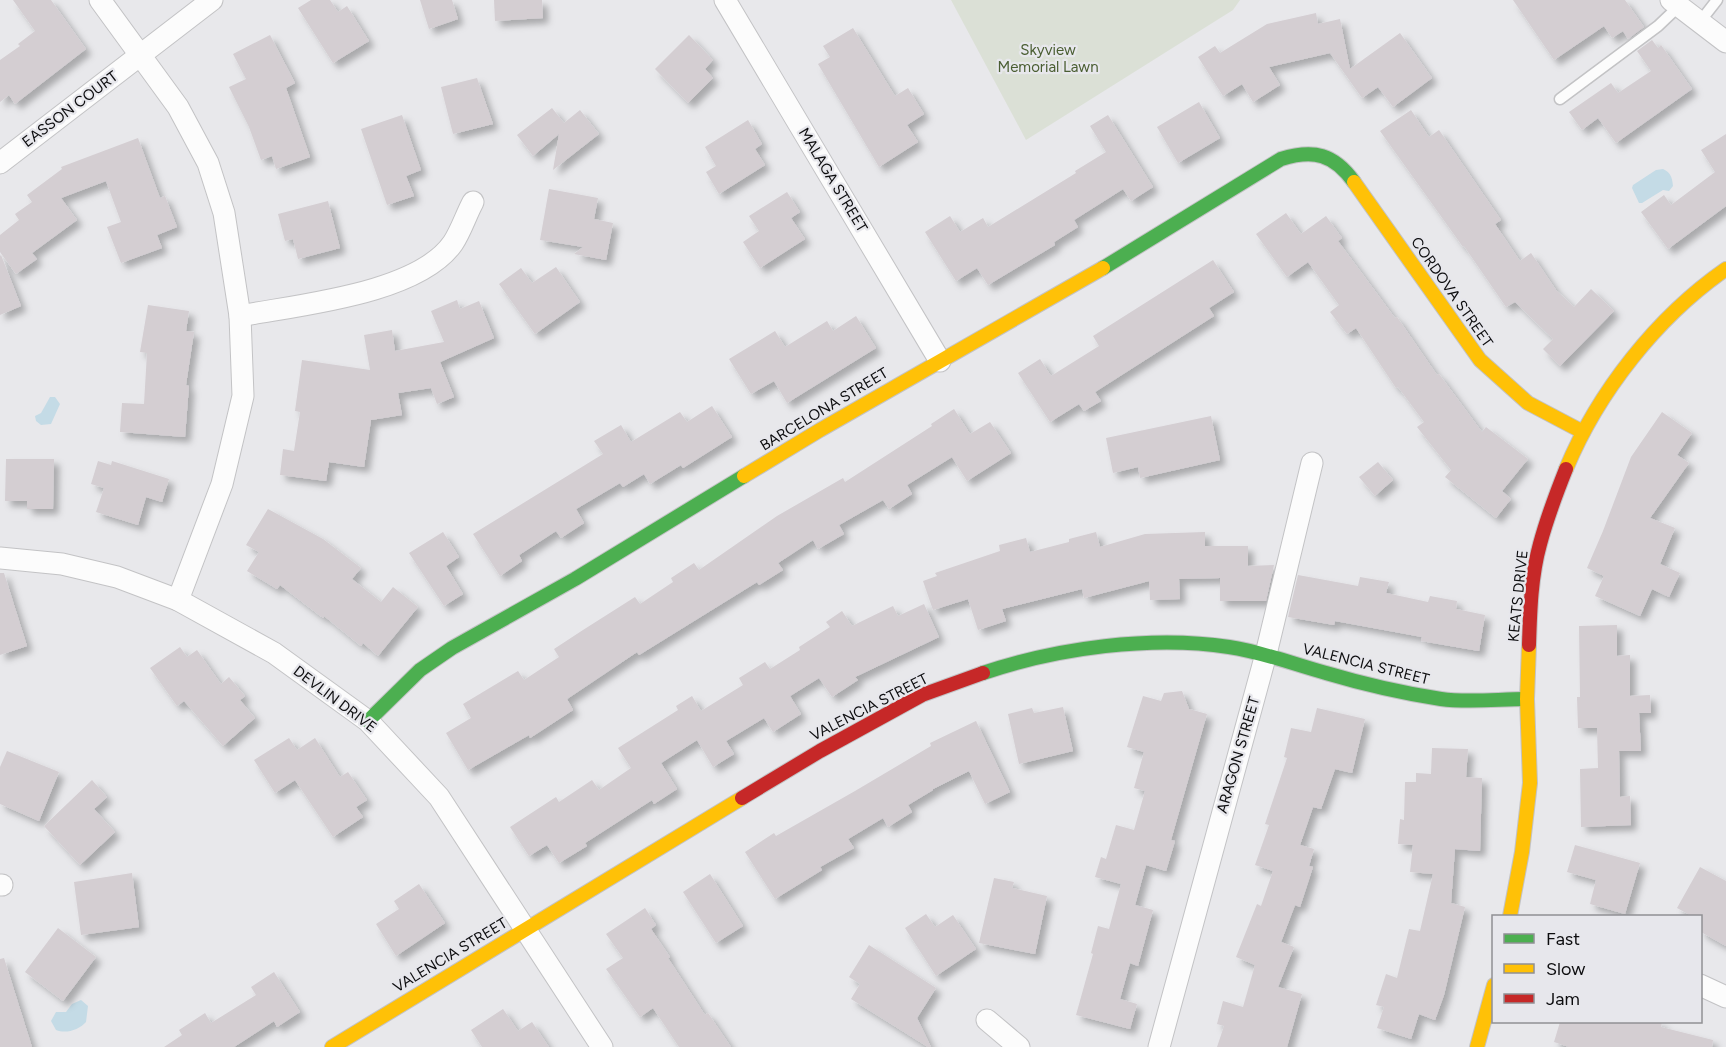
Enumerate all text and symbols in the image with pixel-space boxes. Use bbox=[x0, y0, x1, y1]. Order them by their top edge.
park label: Skyview Memorial Lawn bbox=[997, 41, 1099, 76]
street label: EASSON COURT bbox=[19, 67, 122, 151]
street label: MALAGA STREET bbox=[795, 125, 872, 236]
street label: CORDOVA STREET bbox=[1407, 234, 1497, 351]
street label: BARCELONA STREET bbox=[757, 363, 892, 454]
street label: KEATS DRIVE bbox=[1504, 549, 1532, 643]
street label: VALENCIA STREET bbox=[1301, 640, 1432, 689]
street label: DEVLIN DRIVE bbox=[290, 662, 380, 736]
street label: VALENCIA STREET bbox=[807, 669, 932, 744]
street label: ARAGON STREET bbox=[1213, 694, 1263, 815]
street label: VALENCIA STREET bbox=[390, 913, 511, 996]
legend bbox=[1492, 915, 1702, 1023]
text: Fast bbox=[1546, 928, 1580, 950]
text: Slow bbox=[1546, 958, 1585, 980]
text: Jam bbox=[1546, 988, 1580, 1010]

